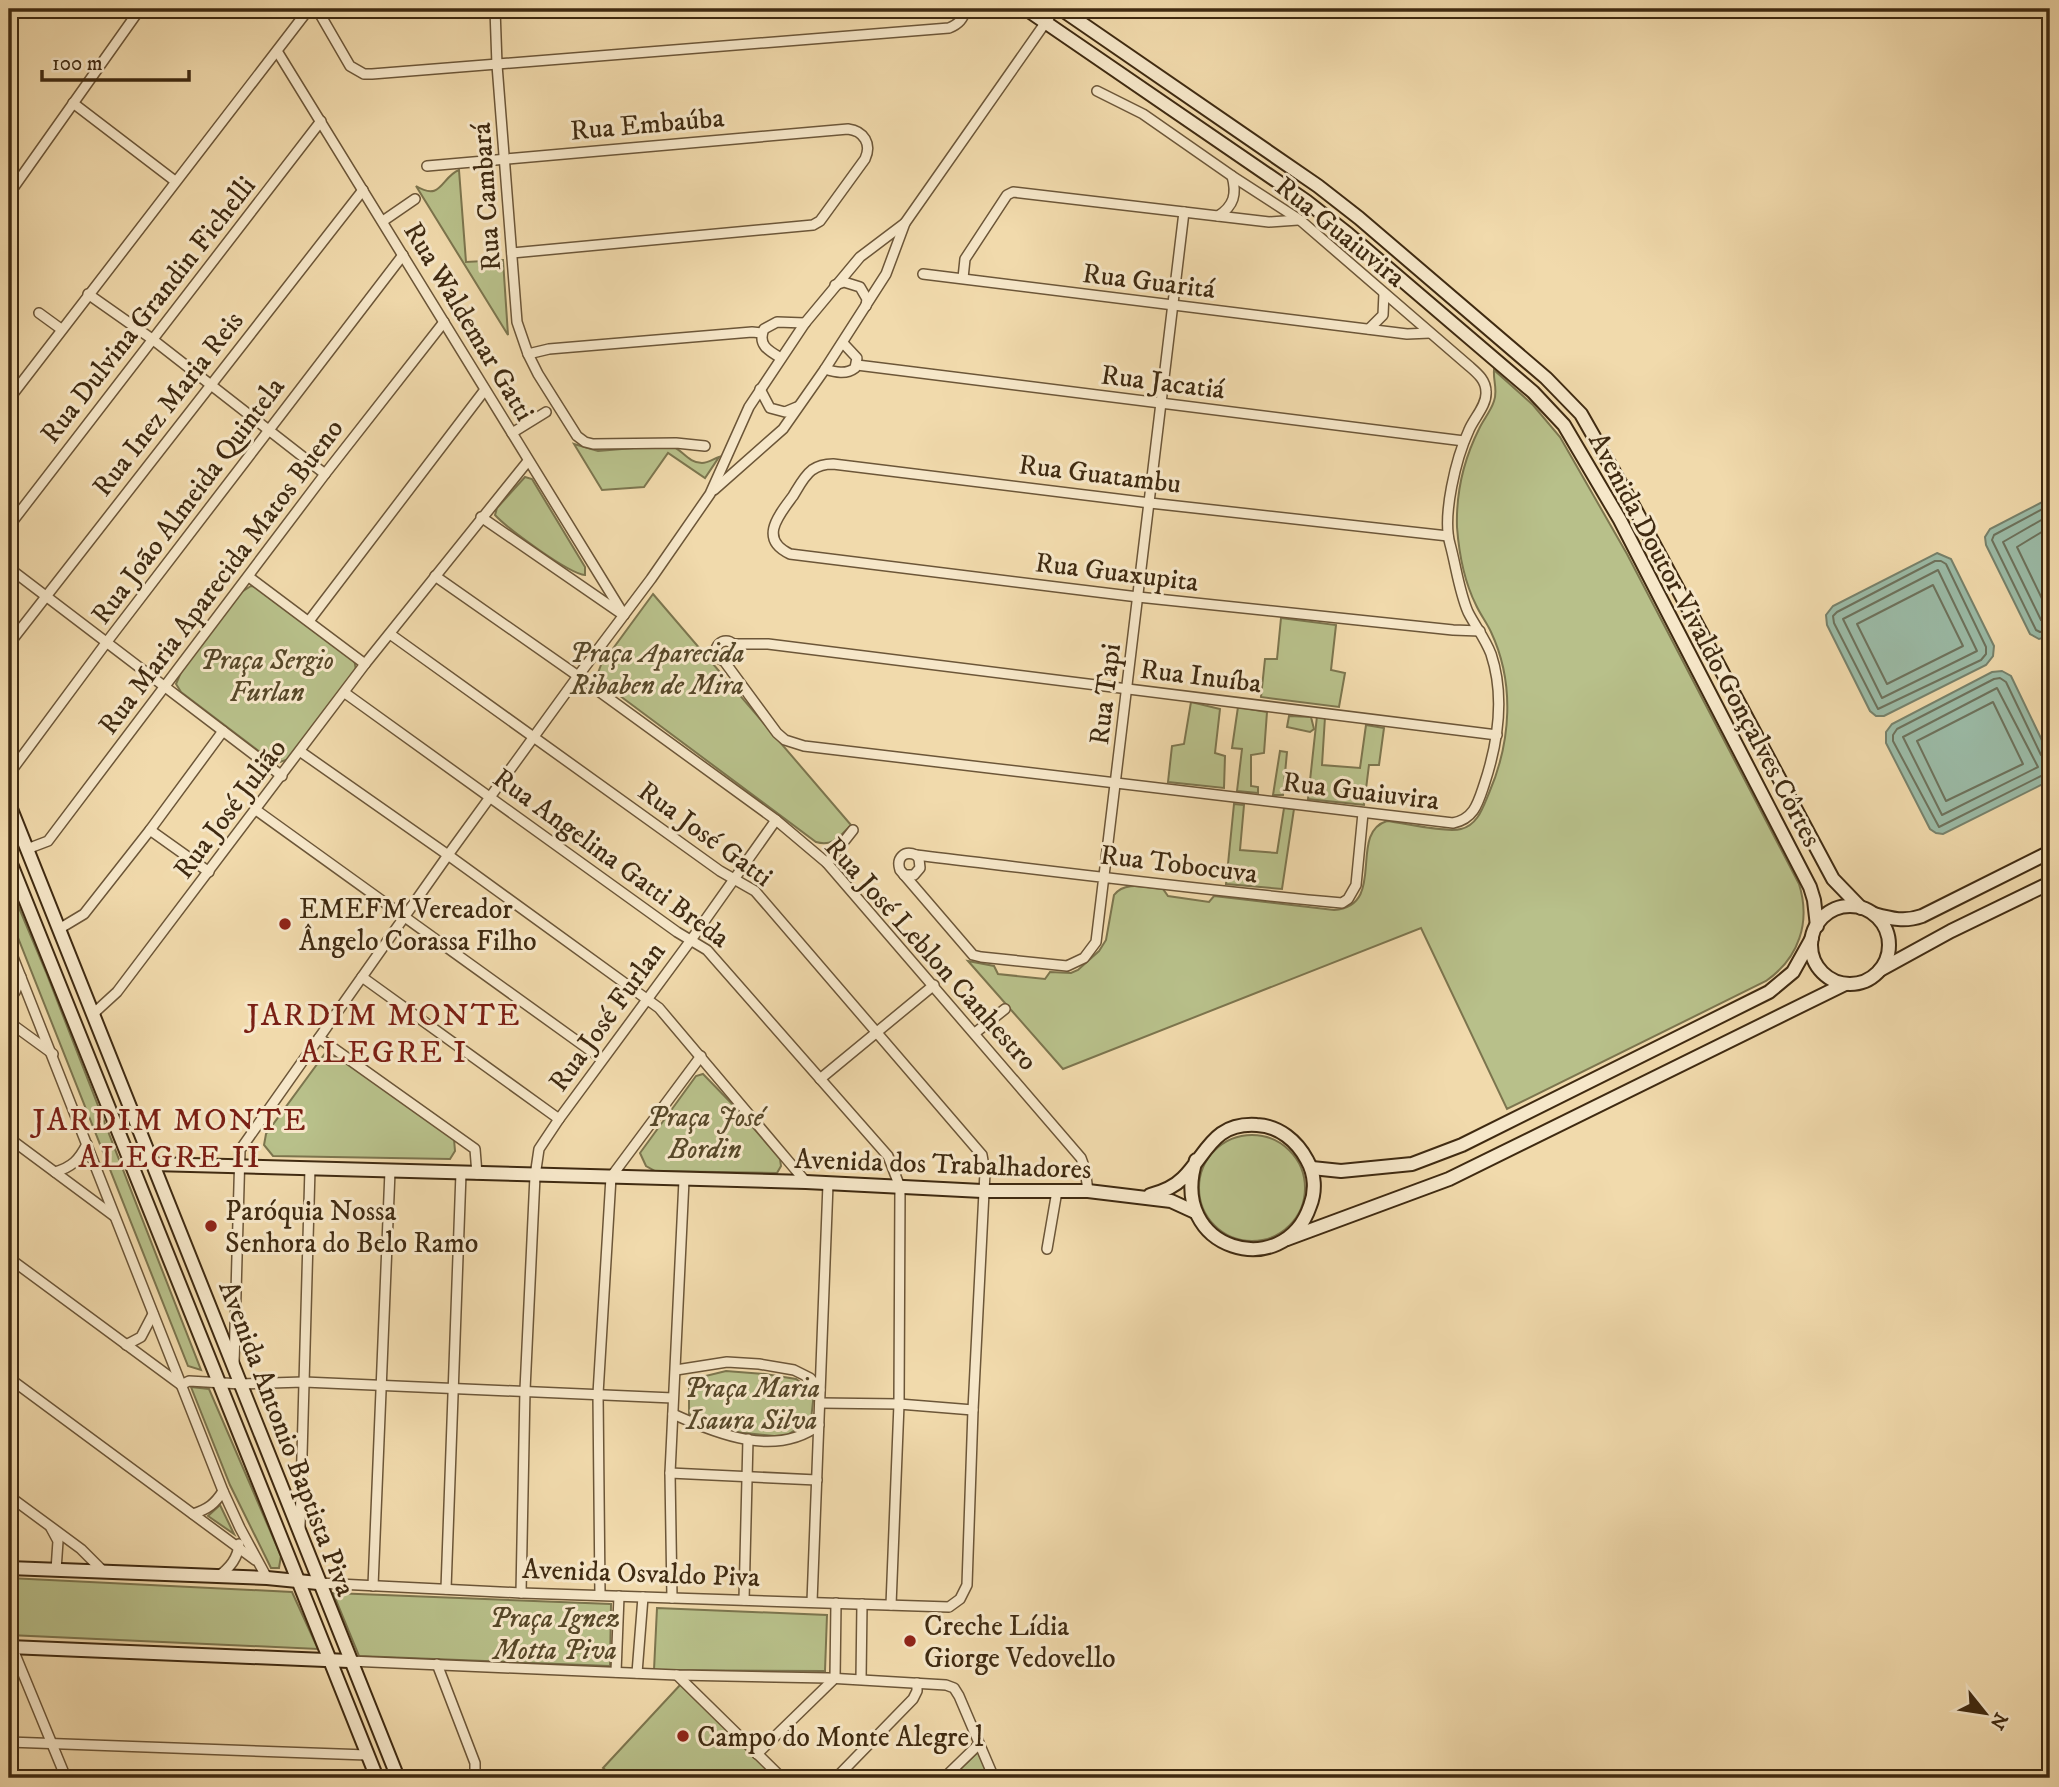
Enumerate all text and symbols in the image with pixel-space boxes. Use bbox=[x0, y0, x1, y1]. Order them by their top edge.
scale bar bbox=[42, 38, 189, 82]
text: 100 m bbox=[52, 51, 103, 77]
street label: Rua Embaúba bbox=[569, 100, 726, 149]
street label: Rua Cambará bbox=[464, 121, 509, 272]
street label: Rua Dulvina Grandin Fichelli bbox=[33, 169, 263, 451]
street label: Rua Guaiuvira bbox=[1268, 169, 1412, 295]
street label: Rua Waldemar Gatti bbox=[396, 216, 542, 428]
street label: Rua Guaritá bbox=[1080, 256, 1217, 307]
street label: Rua Inez Maria Reis bbox=[85, 304, 251, 504]
street label: Rua Jacatiá bbox=[1099, 358, 1227, 407]
street label: Rua João Almeida Quintela bbox=[84, 370, 293, 631]
street label: Rua Maria Aparecida Matos Bueno bbox=[91, 412, 351, 742]
street label: Avenida Doutor Vivaldo Gonçalves Côrtes bbox=[1580, 427, 1829, 853]
street label: Rua Guatambu bbox=[1017, 447, 1183, 502]
street label: Rua Guaxupita bbox=[1033, 545, 1201, 600]
park label: Praça Aparecida Ribaben de Mira bbox=[569, 636, 745, 703]
street label: Rua Tapi bbox=[1082, 641, 1129, 747]
park label: Praça Sergio Furlan bbox=[200, 643, 334, 710]
street label: Rua Inuíba bbox=[1138, 652, 1264, 701]
street label: Rua José Julião bbox=[166, 732, 294, 886]
street label: Rua Angelina Gatti Breda bbox=[486, 761, 736, 956]
street label: Rua Guaiuvira bbox=[1280, 765, 1441, 818]
street label: Rua José Gatti bbox=[631, 774, 779, 895]
street label: Rua José Leblon Canhestro bbox=[817, 830, 1045, 1078]
street label: Rua Tobocuva bbox=[1098, 837, 1260, 892]
place label: EMEFM Vereador Ângelo Corassa Filho bbox=[299, 892, 537, 959]
marker: EMEFM Vereador Ângelo Corassa Filho bbox=[277, 916, 293, 932]
street label: Rua José Furlan bbox=[541, 935, 673, 1099]
district label: JARDIM MONTE ALEGRE I bbox=[243, 996, 522, 1073]
park label: Praça José Bordin bbox=[647, 1100, 768, 1167]
district label: JARDIM MONTE ALEGRE II bbox=[29, 1101, 308, 1178]
street label: Avenida dos Trabalhadores bbox=[794, 1142, 1092, 1187]
place label: Paróquia Nossa Senhora do Belo Ramo bbox=[225, 1194, 478, 1261]
marker: Paróquia Nossa Senhora do Belo Ramo bbox=[203, 1218, 219, 1234]
street label: Avenida Antonio Baptista Piva bbox=[210, 1276, 363, 1601]
park label: Praça Maria Isaura Silva bbox=[684, 1371, 820, 1438]
street label: Avenida Osvaldo Piva bbox=[521, 1552, 761, 1595]
park label: Praça Ignez Motta Piva bbox=[489, 1601, 621, 1668]
place label: Creche Lídia Giorge Vedovello bbox=[924, 1609, 1116, 1676]
marker: Creche Lídia Giorge Vedovello bbox=[902, 1633, 918, 1649]
north arrow bbox=[1951, 1678, 2021, 1748]
text: N bbox=[1984, 1708, 2012, 1734]
place label: Campo do Monte Alegre l bbox=[697, 1720, 984, 1755]
marker: Campo do Monte Alegre l bbox=[675, 1728, 691, 1744]

